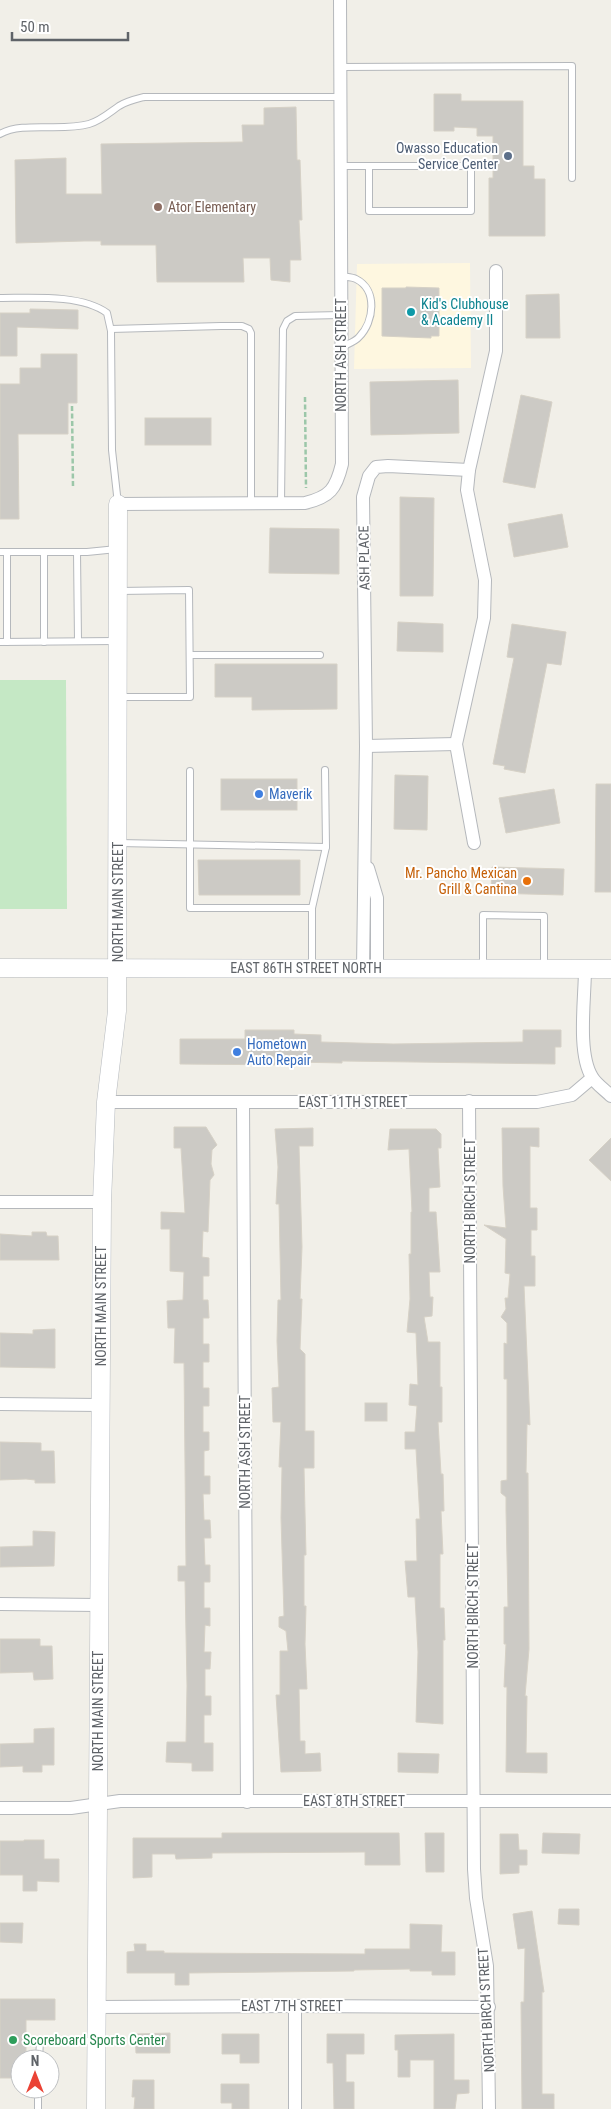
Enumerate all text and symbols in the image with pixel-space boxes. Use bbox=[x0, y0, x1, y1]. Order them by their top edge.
scale bar bbox=[12, 10, 129, 42]
text: 50 m bbox=[20, 18, 50, 36]
place label: Owasso Education Service Center bbox=[396, 140, 498, 172]
marker: Owasso Education Service Center bbox=[502, 150, 514, 162]
place label: Ator Elementary bbox=[168, 199, 256, 215]
marker: Ator Elementary bbox=[152, 201, 164, 213]
place label: Kid's Clubhouse & Academy II bbox=[421, 296, 509, 328]
street label: NORTH ASH STREET bbox=[333, 298, 349, 412]
marker: Kid's Clubhouse & Academy II bbox=[405, 306, 417, 318]
street label: ASH PLACE bbox=[355, 525, 373, 590]
place label: Maverik bbox=[269, 786, 313, 802]
marker: Maverik bbox=[253, 788, 265, 800]
street label: NORTH MAIN STREET bbox=[110, 842, 126, 962]
place label: Mr. Pancho Mexican Grill & Cantina bbox=[405, 865, 517, 897]
marker: Mr. Pancho Mexican Grill & Cantina bbox=[521, 875, 533, 887]
street label: EAST 86TH STREET NORTH bbox=[230, 960, 382, 976]
place label: Hometown Auto Repair bbox=[247, 1036, 311, 1068]
marker: Hometown Auto Repair bbox=[231, 1046, 243, 1058]
street label: EAST 11TH STREET bbox=[299, 1094, 407, 1110]
street label: NORTH BIRCH STREET bbox=[462, 1139, 478, 1263]
street label: NORTH MAIN STREET bbox=[93, 1246, 109, 1366]
street label: NORTH ASH STREET bbox=[237, 1395, 253, 1509]
street label: NORTH BIRCH STREET bbox=[465, 1544, 481, 1668]
street label: NORTH MAIN STREET bbox=[90, 1651, 106, 1771]
street label: EAST 8TH STREET bbox=[303, 1793, 405, 1809]
street label: NORTH BIRCH STREET bbox=[475, 1947, 497, 2073]
street label: EAST 7TH STREET bbox=[241, 1998, 343, 2014]
place label: Scoreboard Sports Center bbox=[23, 2032, 165, 2048]
marker: Scoreboard Sports Center bbox=[7, 2034, 19, 2046]
north arrow bbox=[10, 2049, 60, 2099]
text: N bbox=[31, 2053, 39, 2069]

